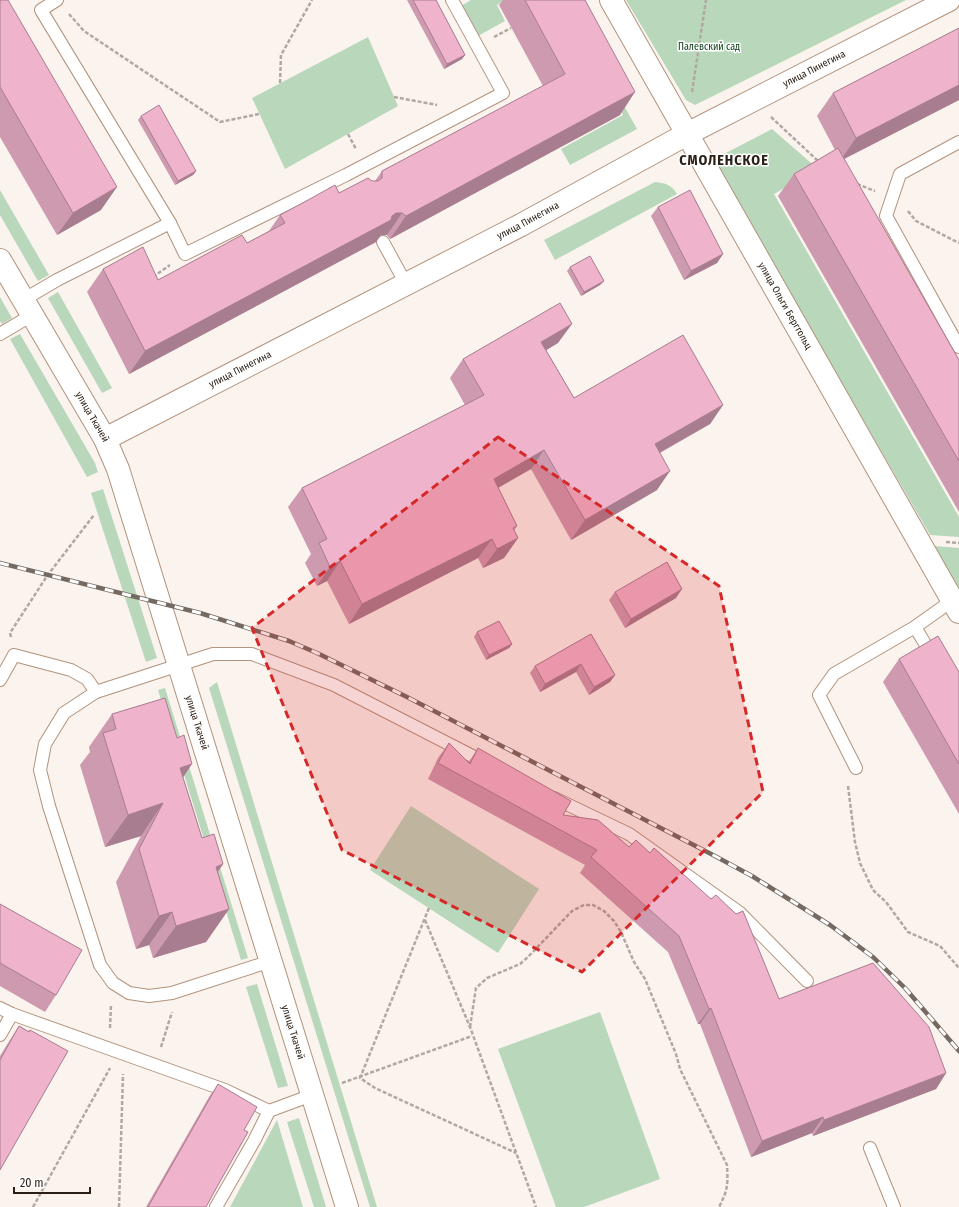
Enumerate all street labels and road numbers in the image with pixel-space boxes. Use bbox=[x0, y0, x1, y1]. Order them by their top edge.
street label: улица Пинегина bbox=[781, 48, 848, 90]
street label: улица Пинегина bbox=[495, 199, 561, 242]
street label: улица Ольги Берггольц bbox=[755, 260, 815, 352]
street label: улица Пинегина bbox=[207, 348, 274, 391]
street label: улица Ткачей bbox=[73, 390, 112, 444]
street label: улица Ткачей bbox=[183, 694, 211, 752]
street label: улица Ткачей bbox=[279, 1004, 307, 1061]

